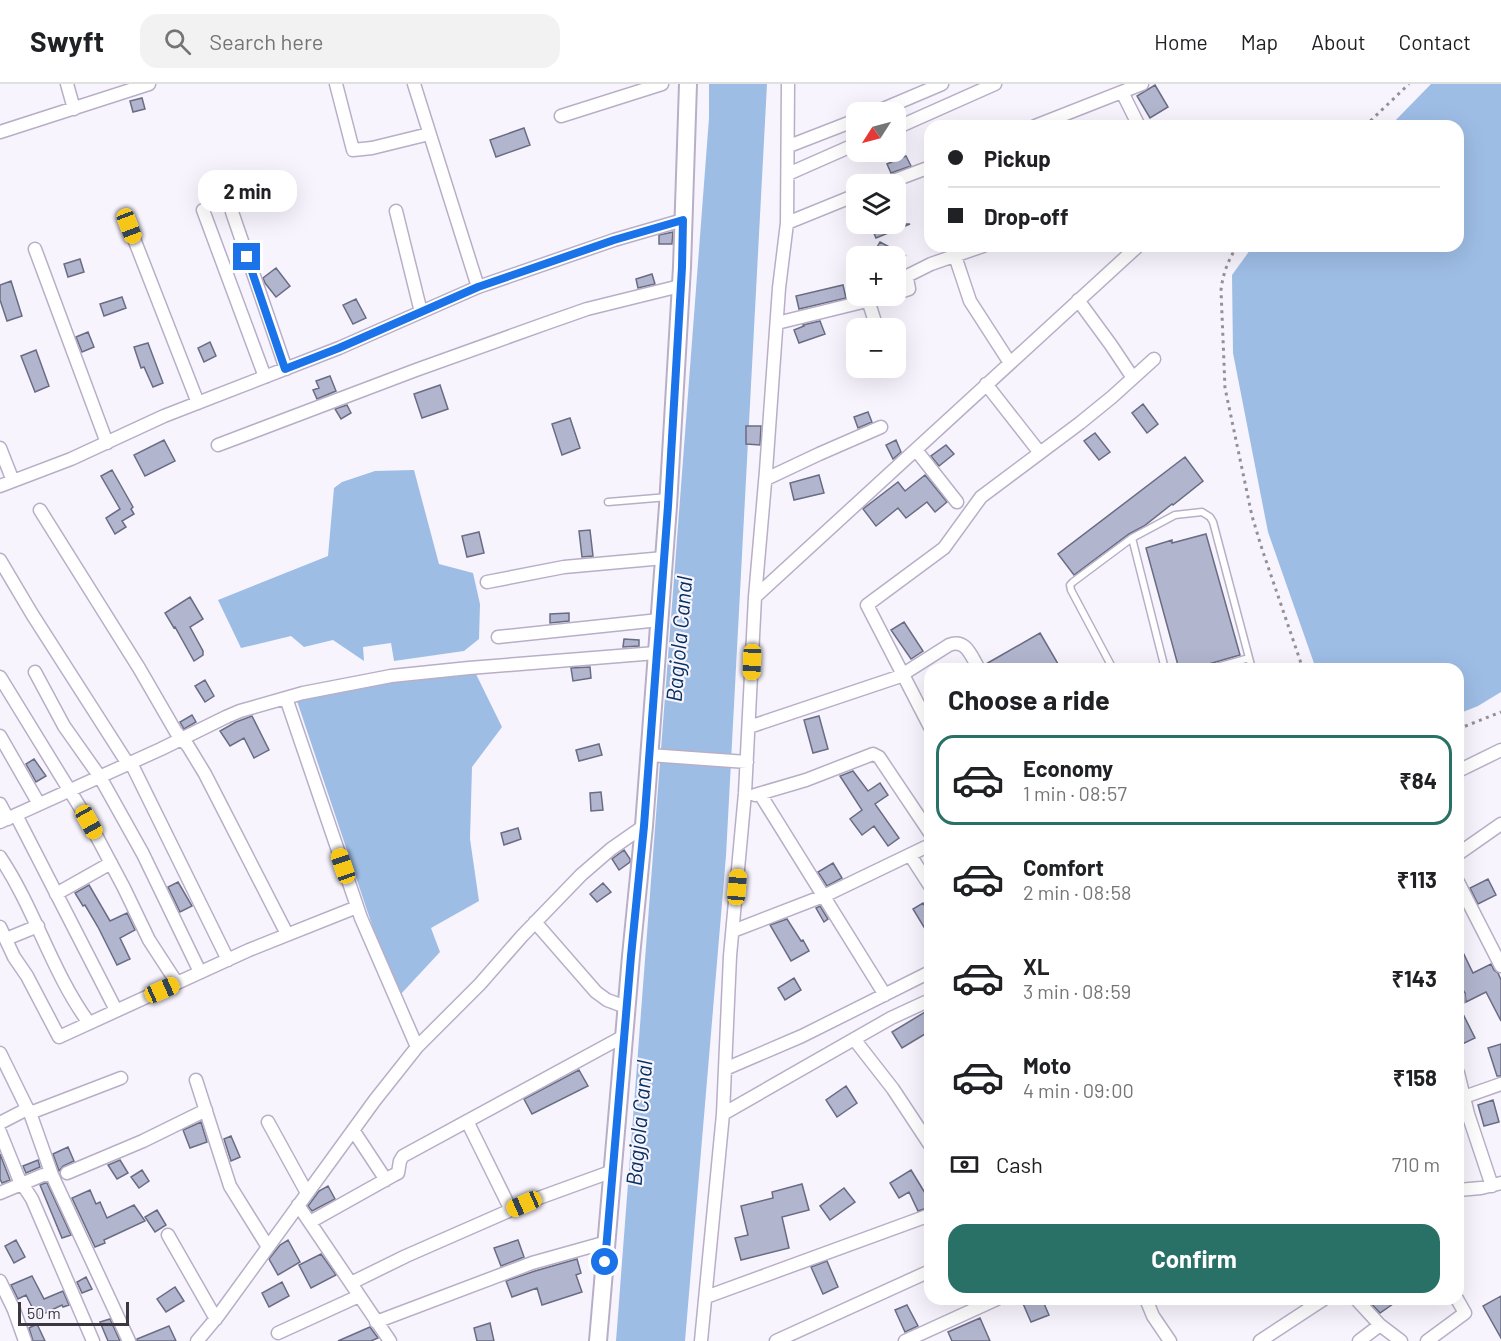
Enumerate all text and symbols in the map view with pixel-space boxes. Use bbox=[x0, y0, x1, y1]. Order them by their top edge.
search box bbox=[140, 14, 560, 68]
text: Swyft bbox=[30, 24, 104, 58]
icon: search bbox=[161, 25, 194, 58]
text: Search here bbox=[209, 28, 324, 54]
text: Home bbox=[1154, 29, 1208, 54]
text: Map bbox=[1241, 29, 1278, 54]
text: About bbox=[1311, 29, 1366, 54]
text: Contact bbox=[1399, 29, 1471, 54]
north arrow bbox=[846, 102, 906, 162]
map controls bbox=[846, 102, 906, 378]
text: Pickup bbox=[984, 145, 1051, 171]
callout: 2 min bbox=[198, 170, 296, 212]
button: layers bbox=[846, 174, 906, 234]
text: 2 min bbox=[224, 179, 271, 203]
text: Drop-off bbox=[984, 203, 1068, 229]
car bbox=[114, 206, 144, 246]
route end bbox=[233, 243, 260, 270]
button: + bbox=[846, 246, 906, 306]
button: − bbox=[846, 318, 906, 378]
water label: Bagjola Canal bbox=[660, 575, 696, 703]
car bbox=[742, 644, 762, 680]
text: Choose a ride bbox=[948, 683, 1110, 715]
icon: car bbox=[951, 753, 1005, 807]
text: Economy bbox=[1023, 755, 1113, 781]
text: ₹84 bbox=[1399, 767, 1437, 793]
text: 1 min · 08:57 bbox=[1023, 781, 1127, 805]
car bbox=[72, 802, 106, 842]
car bbox=[329, 846, 357, 886]
icon: car bbox=[951, 852, 1005, 906]
text: Comfort bbox=[1023, 854, 1104, 880]
text: ₹113 bbox=[1397, 866, 1437, 892]
car bbox=[726, 868, 748, 906]
text: 2 min · 08:58 bbox=[1023, 880, 1132, 904]
icon: car bbox=[951, 951, 1005, 1005]
text: XL bbox=[1023, 953, 1049, 979]
text: ₹143 bbox=[1391, 965, 1437, 991]
car bbox=[142, 974, 182, 1006]
text: 3 min · 08:59 bbox=[1023, 979, 1131, 1003]
icon: car bbox=[951, 1050, 1005, 1104]
text: Moto bbox=[1023, 1052, 1071, 1078]
water label: Bagjola Canal bbox=[620, 1059, 656, 1187]
text: ₹158 bbox=[1393, 1064, 1437, 1090]
text: 4 min · 09:00 bbox=[1023, 1078, 1134, 1102]
icon: cash bbox=[948, 1148, 981, 1181]
text: Cash bbox=[996, 1151, 1043, 1177]
text: 710 m bbox=[1392, 1152, 1440, 1176]
car bbox=[504, 1188, 544, 1220]
button: Confirm bbox=[948, 1224, 1440, 1293]
route start bbox=[591, 1248, 618, 1275]
scale bar bbox=[18, 1299, 129, 1326]
text: 50 m bbox=[27, 1303, 61, 1322]

